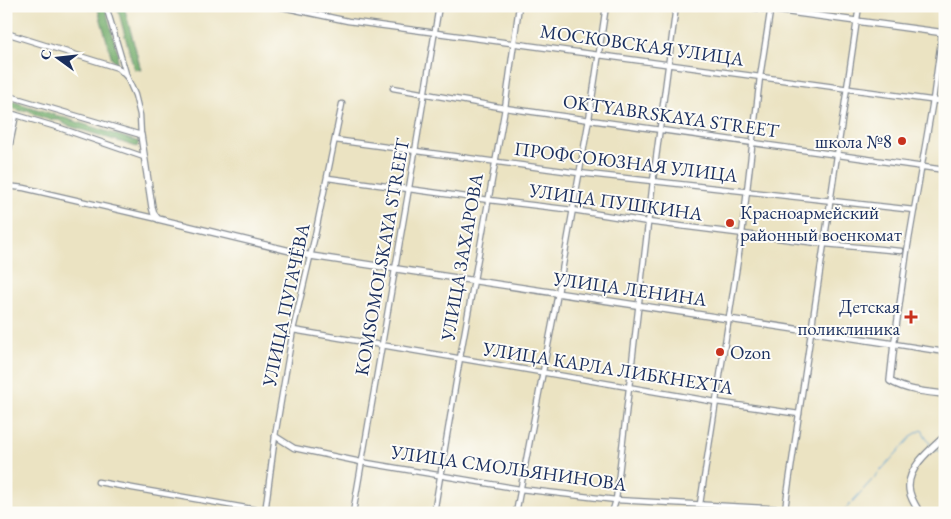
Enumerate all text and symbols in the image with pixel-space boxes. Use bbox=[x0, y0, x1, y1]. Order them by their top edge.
street label: МОСКОВСКАЯ УЛИЦА bbox=[538, 18, 746, 72]
north arrow bbox=[32, 32, 82, 82]
text: С bbox=[35, 47, 55, 62]
street label: OKTYABRSKAYA STREET bbox=[561, 88, 781, 144]
place label: школа №8 bbox=[815, 129, 892, 154]
marker: школа №8 bbox=[896, 135, 908, 147]
street label: KOMSOMOLSKAYA STREET bbox=[349, 136, 415, 378]
street label: ПРОФСОЮЗНАЯ УЛИЦА bbox=[513, 136, 740, 188]
street label: УЛИЦА ЗАХАРОВА bbox=[435, 170, 489, 344]
street label: УЛИЦА ПУШКИНА bbox=[527, 177, 705, 227]
place label: Красноармейский районный военкомат bbox=[740, 200, 902, 247]
marker: Красноармейский районный военкомат bbox=[724, 217, 736, 229]
street label: УЛИЦА ПУГАЧЁВА bbox=[256, 220, 316, 390]
street label: УЛИЦА ЛЕНИНА bbox=[551, 266, 709, 312]
place label: Детская поликлиника bbox=[798, 294, 900, 341]
marker: Детская поликлиника bbox=[904, 310, 918, 324]
street label: УЛИЦА КАРЛА ЛИБКНЕХТА bbox=[480, 336, 736, 400]
place label: Ozon bbox=[730, 340, 771, 365]
marker: Ozon bbox=[714, 346, 726, 358]
street label: УЛИЦА СМОЛЬЯНИНОВА bbox=[389, 439, 629, 497]

